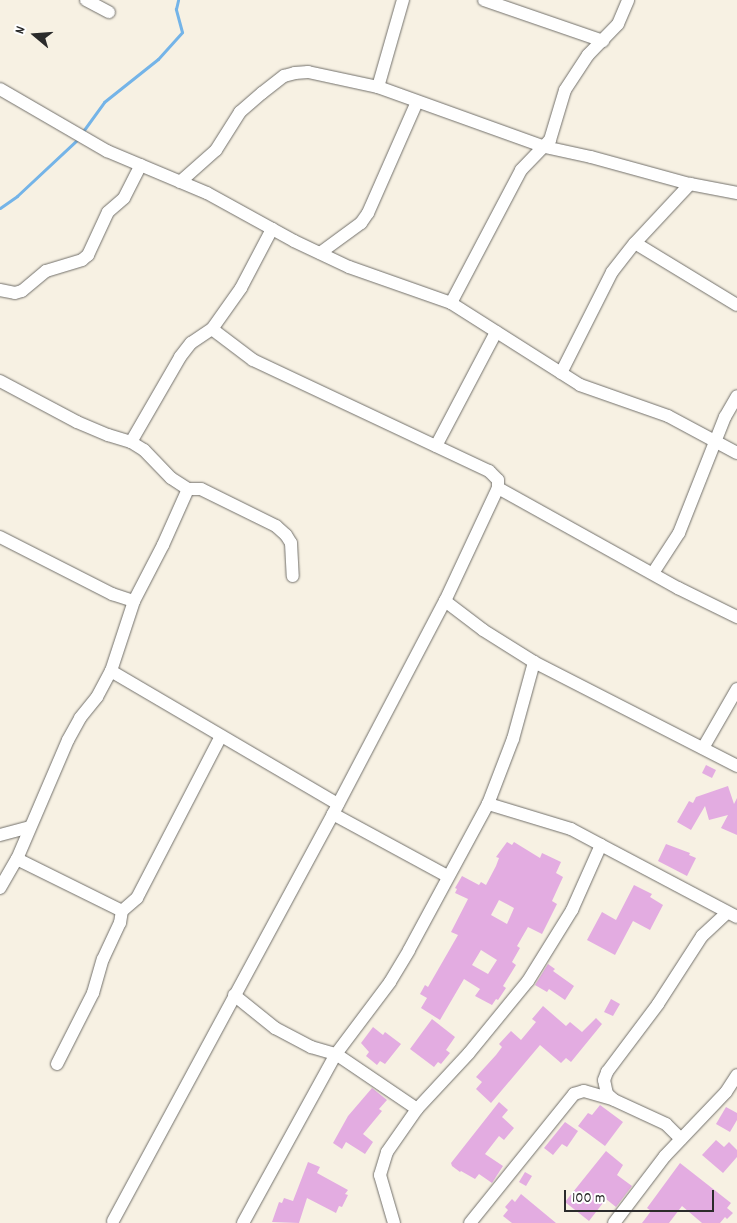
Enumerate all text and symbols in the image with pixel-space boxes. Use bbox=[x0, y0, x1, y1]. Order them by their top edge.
north arrow bbox=[10, 10, 60, 60]
text: N bbox=[10, 24, 31, 37]
scale bar bbox=[567, 1180, 717, 1212]
text: 100 m bbox=[572, 1188, 605, 1210]

